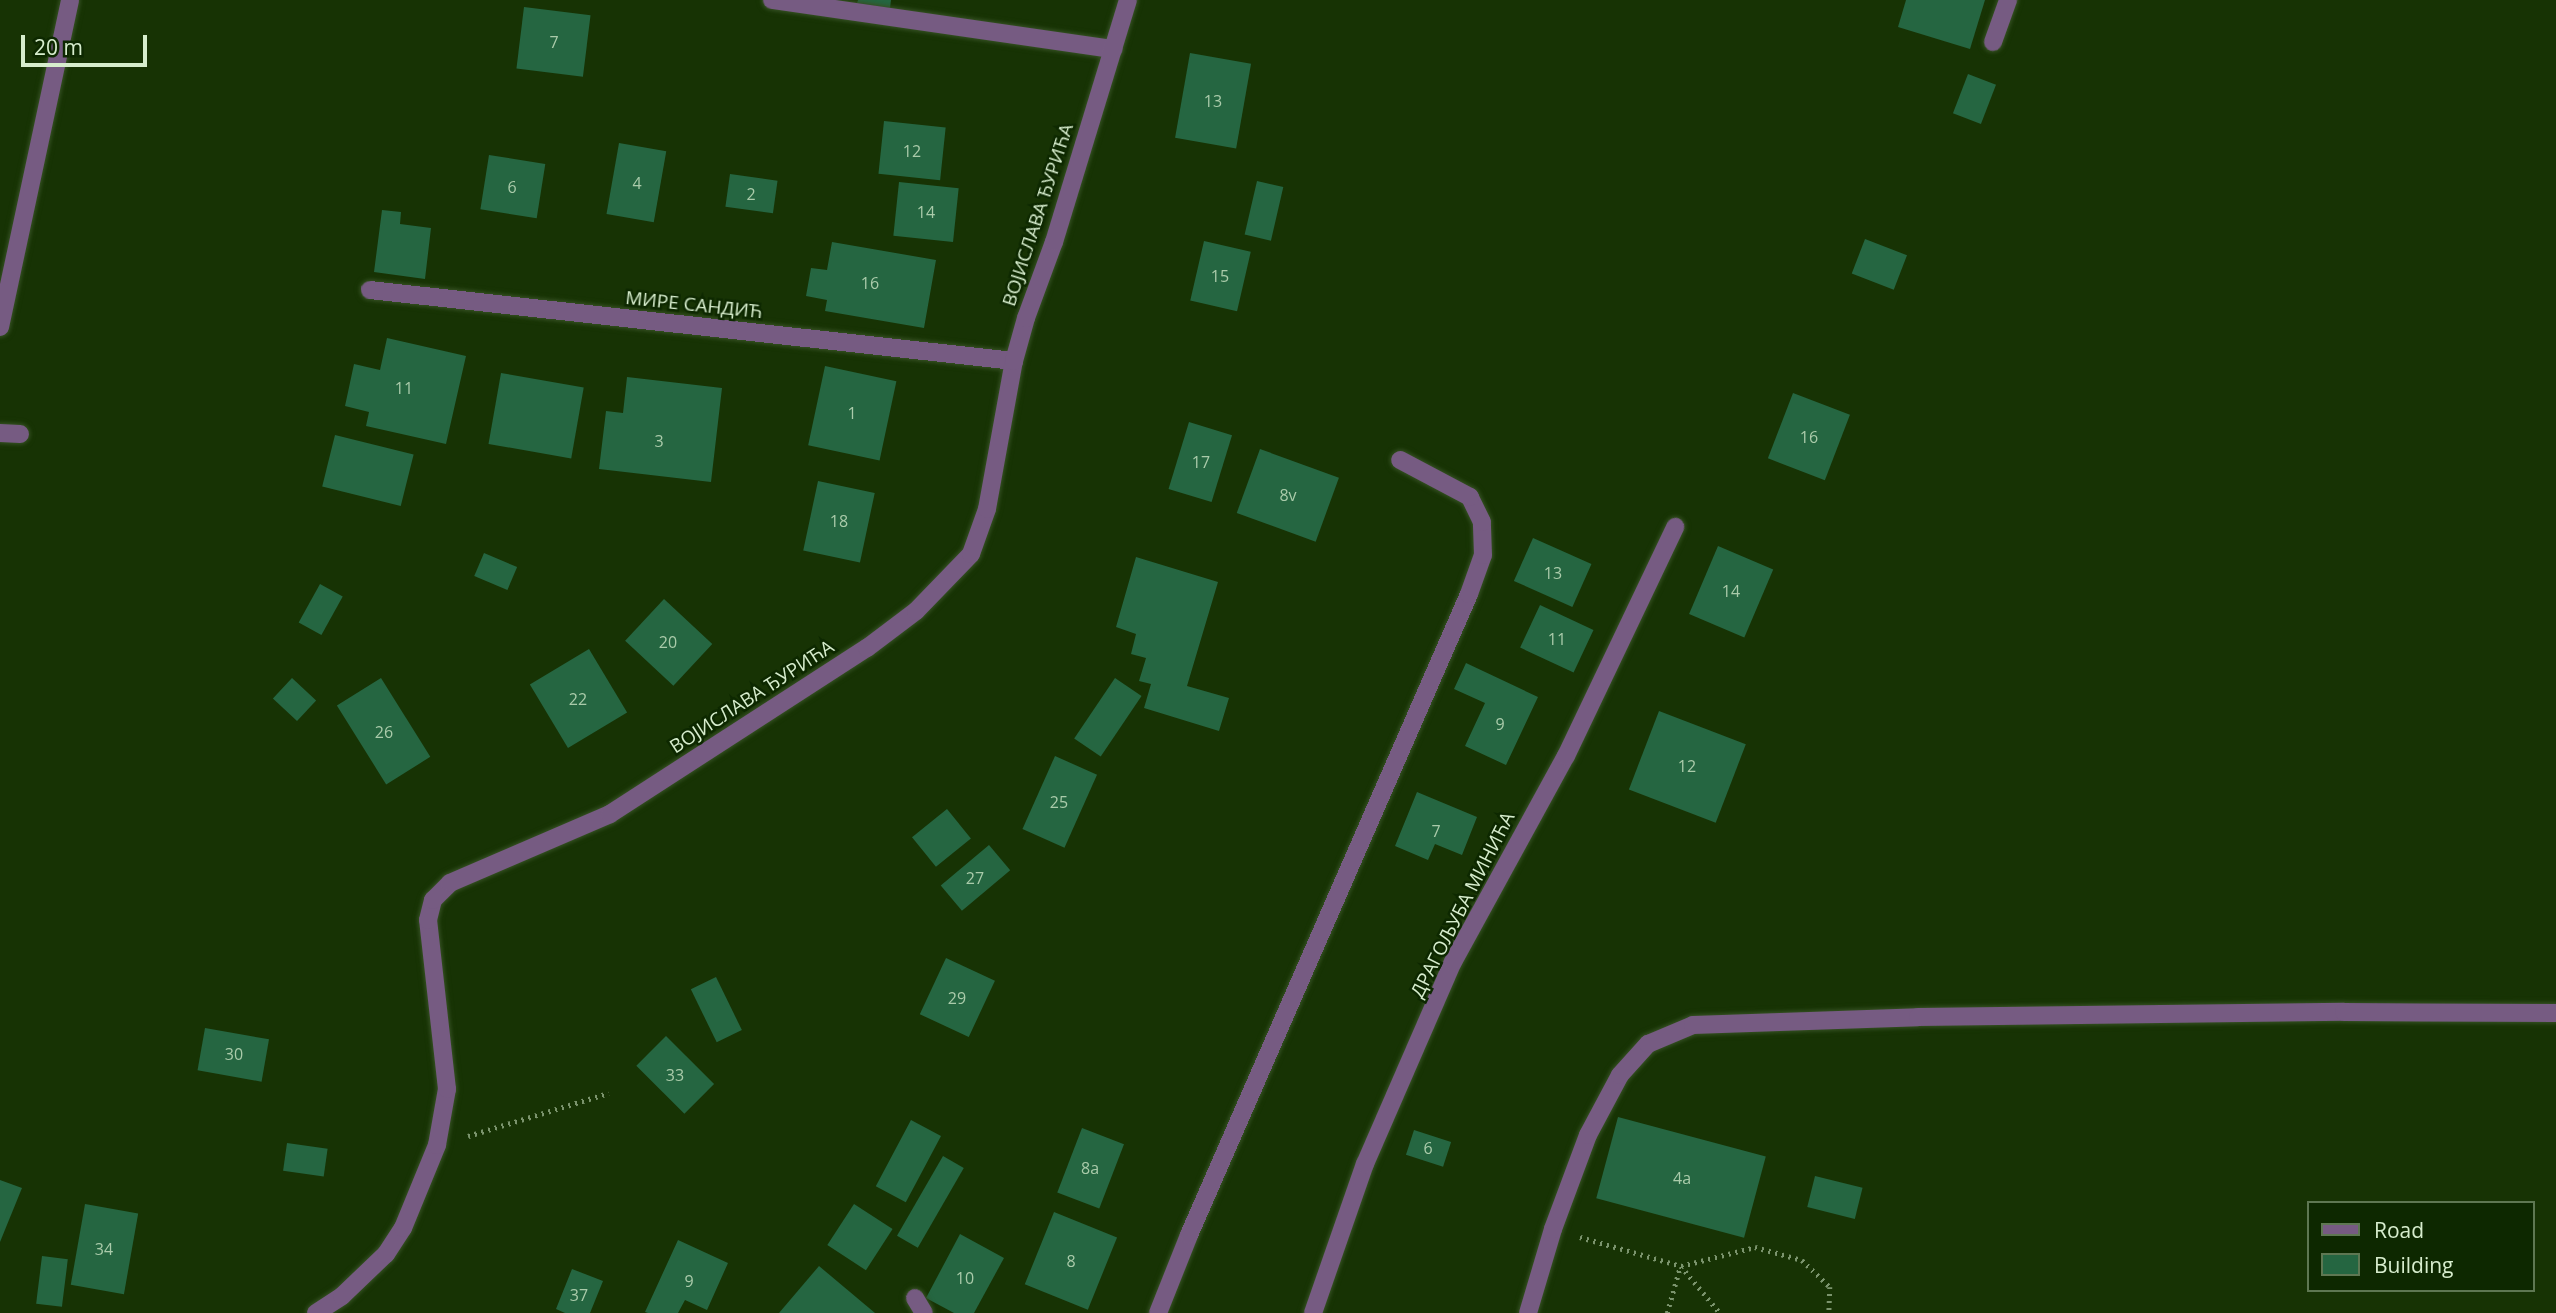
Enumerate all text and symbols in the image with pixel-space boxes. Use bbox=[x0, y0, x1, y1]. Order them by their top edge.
scale bar bbox=[24, 21, 150, 65]
house number: 7 bbox=[549, 32, 559, 52]
text: 20 m bbox=[34, 33, 83, 61]
house number: 13 bbox=[1204, 91, 1222, 111]
street label: ВОЈИСЛАВА ЂУРИЋА bbox=[998, 121, 1078, 309]
house number: 12 bbox=[903, 141, 921, 161]
house number: 4 bbox=[632, 173, 642, 193]
house number: 6 bbox=[507, 177, 517, 197]
house number: 2 bbox=[746, 184, 756, 204]
house number: 14 bbox=[917, 202, 935, 222]
house number: 15 bbox=[1211, 266, 1229, 286]
house number: 16 bbox=[861, 273, 879, 293]
street label: МИРЕ САНДИЋ bbox=[624, 286, 764, 324]
house number: 11 bbox=[395, 378, 413, 398]
house number: 1 bbox=[847, 403, 857, 423]
house number: 16 bbox=[1800, 427, 1818, 447]
house number: 3 bbox=[654, 431, 664, 451]
house number: 17 bbox=[1192, 452, 1210, 472]
house number: 8v bbox=[1279, 485, 1297, 505]
house number: 18 bbox=[830, 511, 848, 531]
house number: 13 bbox=[1544, 563, 1562, 583]
house number: 14 bbox=[1722, 581, 1740, 601]
house number: 11 bbox=[1548, 629, 1566, 649]
house number: 20 bbox=[659, 632, 677, 652]
street label: ВОЈИСЛАВА ЂУРИЋА bbox=[666, 636, 838, 758]
house number: 22 bbox=[569, 689, 587, 709]
house number: 9 bbox=[1495, 714, 1505, 734]
house number: 26 bbox=[375, 722, 393, 742]
house number: 12 bbox=[1678, 756, 1696, 776]
house number: 25 bbox=[1050, 792, 1068, 812]
street label: ДРАГОЉУБА МИНИЋА bbox=[1406, 808, 1520, 1002]
house number: 7 bbox=[1431, 821, 1441, 841]
house number: 27 bbox=[966, 868, 984, 888]
house number: 29 bbox=[948, 988, 966, 1008]
house number: 30 bbox=[225, 1044, 243, 1064]
house number: 33 bbox=[666, 1065, 684, 1085]
house number: 6 bbox=[1423, 1138, 1433, 1158]
house number: 8a bbox=[1081, 1158, 1099, 1178]
house number: 4a bbox=[1673, 1168, 1691, 1188]
legend bbox=[2308, 1201, 2535, 1292]
text: Road bbox=[2374, 1216, 2424, 1244]
house number: 34 bbox=[95, 1239, 113, 1259]
house number: 8 bbox=[1066, 1251, 1076, 1271]
text: Building bbox=[2374, 1251, 2453, 1279]
house number: 10 bbox=[956, 1268, 974, 1288]
house number: 9 bbox=[684, 1271, 694, 1291]
house number: 37 bbox=[570, 1285, 588, 1305]

